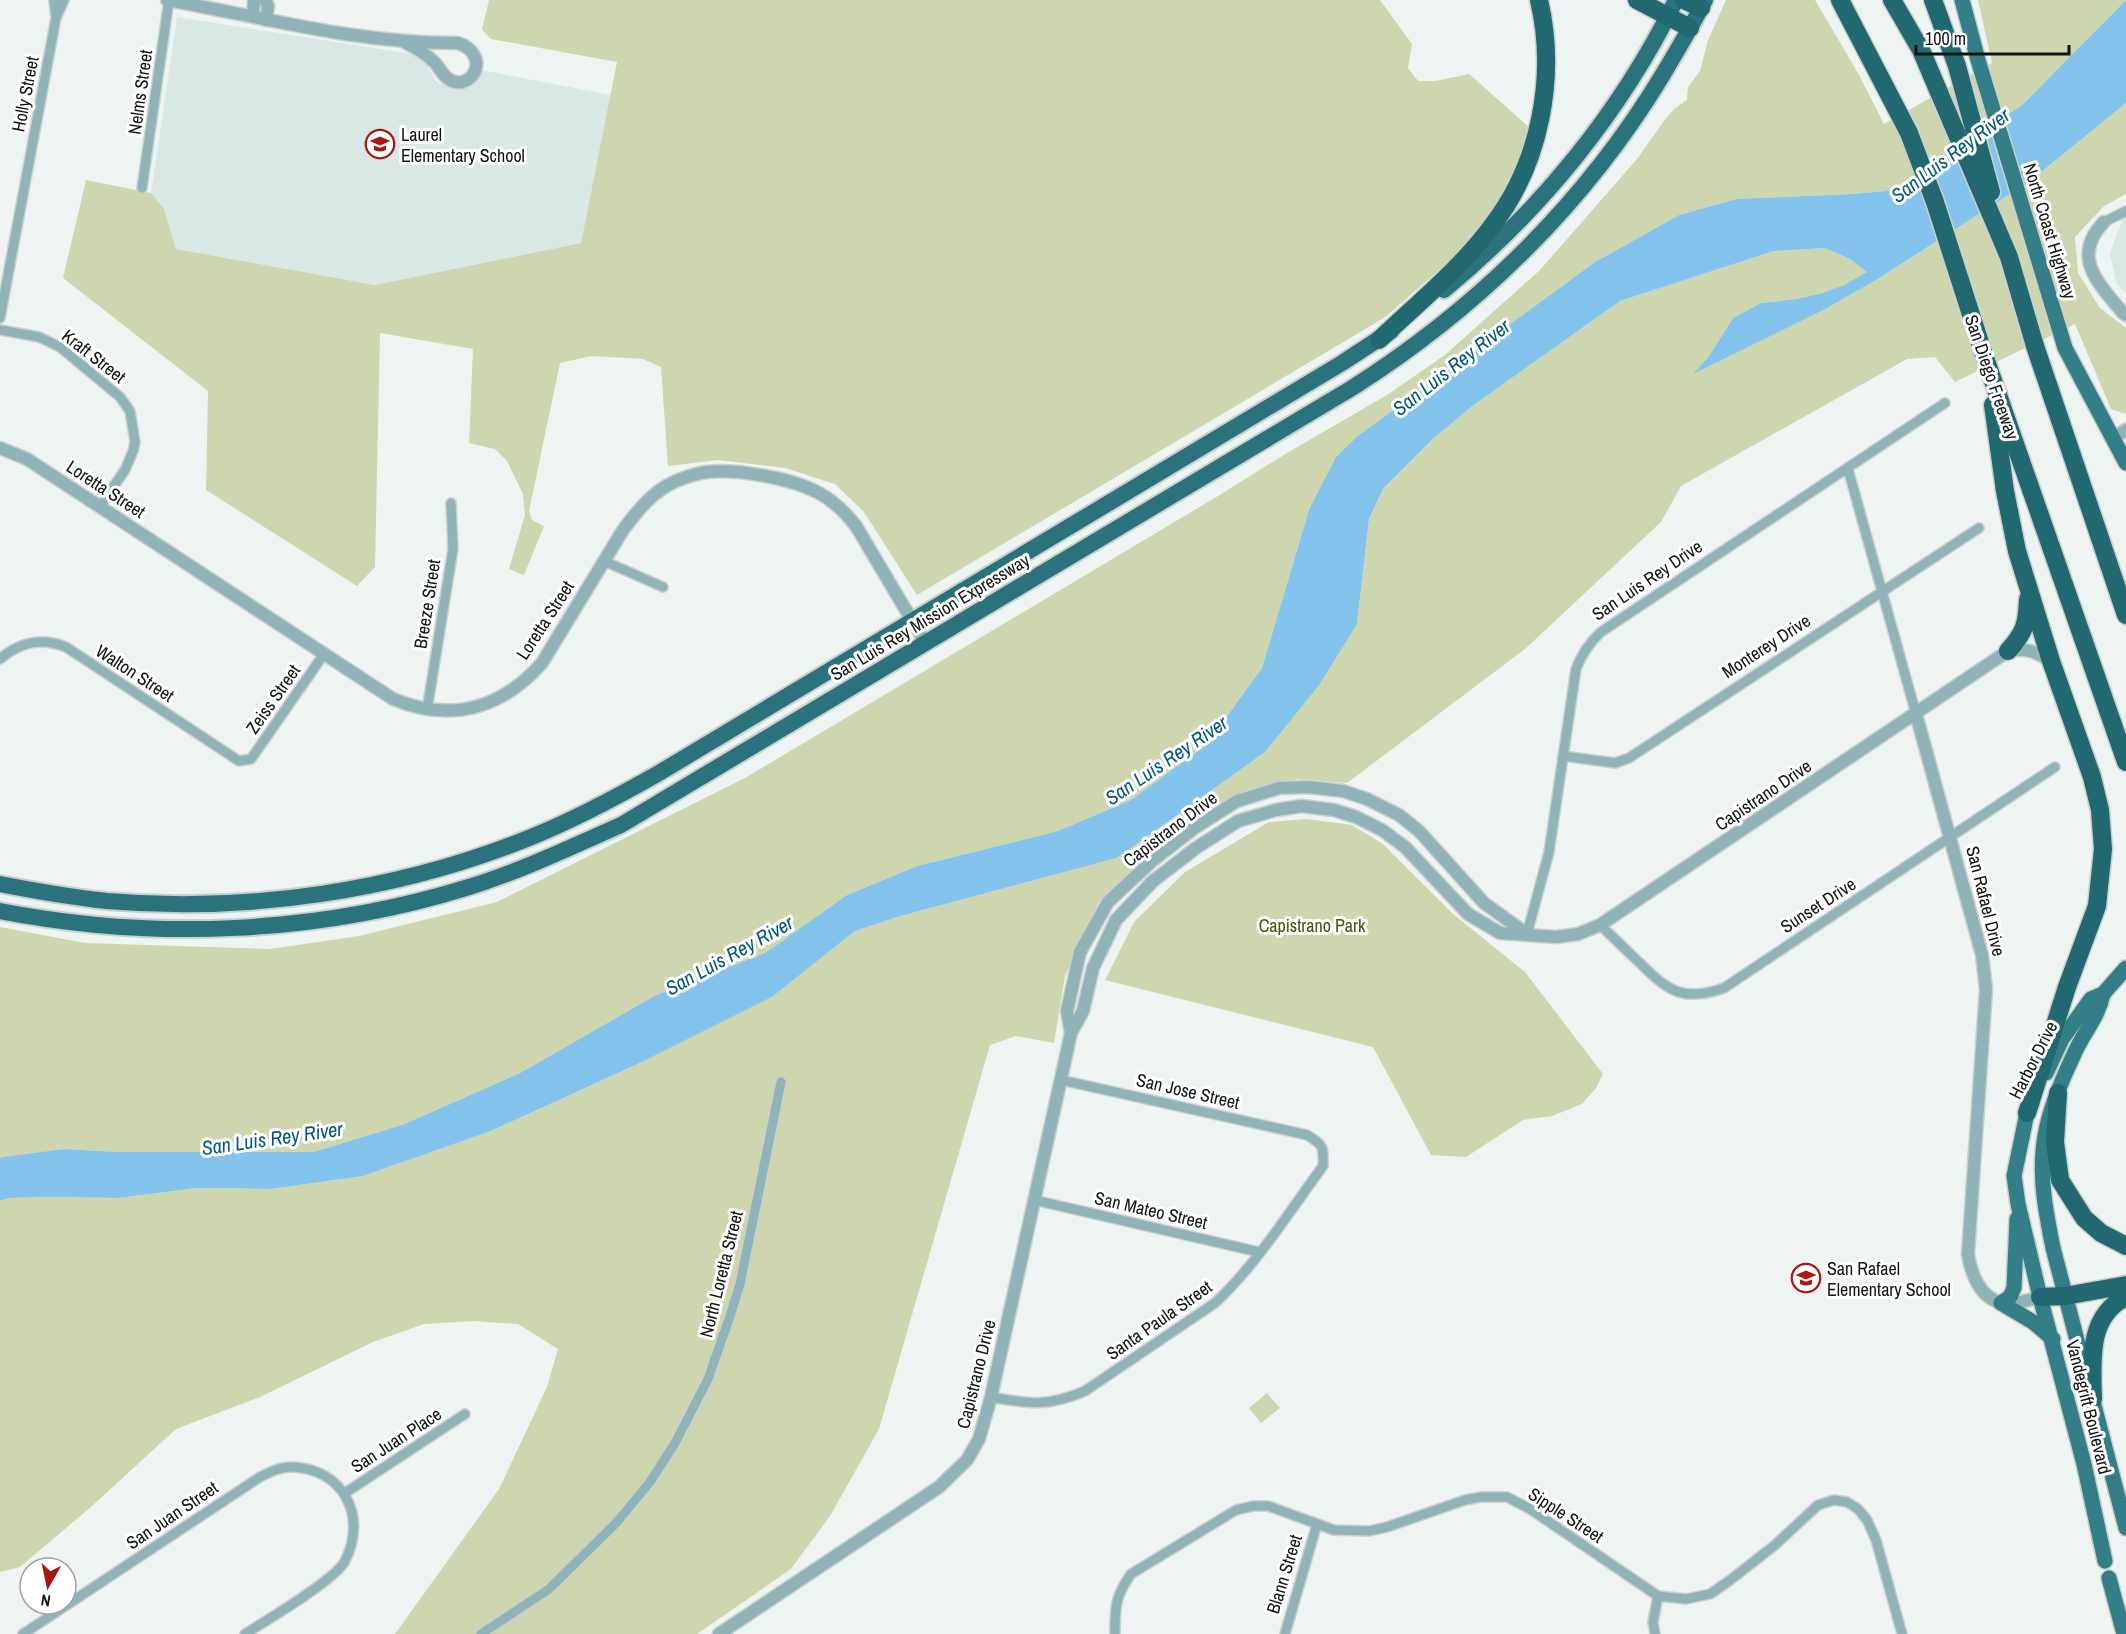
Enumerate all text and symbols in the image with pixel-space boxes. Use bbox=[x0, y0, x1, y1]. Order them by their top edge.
scale bar bbox=[1916, 18, 2069, 56]
text: 100 m bbox=[1925, 26, 1966, 51]
street label: Nelms Street bbox=[122, 48, 158, 136]
street label: Holly Street bbox=[5, 54, 45, 134]
water label: San Luis Rey River bbox=[1885, 101, 2015, 209]
place label: Laurel Elementary School bbox=[401, 122, 525, 168]
school or university icon: Laurel Elementary School bbox=[364, 128, 396, 160]
street label: North Coast Highway bbox=[2018, 160, 2083, 302]
street label: San Diego Freeway bbox=[1959, 311, 2025, 443]
water label: San Luis Rey River bbox=[1387, 312, 1516, 421]
street label: Kraft Street bbox=[57, 323, 131, 389]
street label: Loretta Street bbox=[62, 454, 150, 524]
street label: San Luis Rey Drive bbox=[1587, 534, 1707, 626]
street label: San Luis Rey Mission Expressway bbox=[826, 547, 1035, 686]
street label: Breeze Street bbox=[408, 557, 446, 651]
street label: Loretta Street bbox=[510, 576, 580, 664]
street label: Monterey Drive bbox=[1717, 608, 1815, 684]
street label: Walton Street bbox=[91, 638, 179, 708]
street label: Zeiss Street bbox=[240, 659, 306, 739]
water label: San Luis Rey River bbox=[1100, 709, 1233, 811]
street label: Capistrano Drive bbox=[1710, 753, 1816, 837]
street label: Capistrano Drive bbox=[1118, 785, 1222, 873]
street label: San Rafael Drive bbox=[1960, 843, 2012, 959]
street label: Sunset Drive bbox=[1775, 871, 1861, 939]
water label: San Luis Rey River bbox=[660, 908, 798, 1001]
park label: Capistrano Park bbox=[1259, 913, 1366, 938]
street label: Harbor Drive bbox=[2003, 1017, 2063, 1103]
street label: San Jose Street bbox=[1134, 1067, 1242, 1115]
water label: San Luis Rey River bbox=[200, 1115, 345, 1161]
street label: San Mateo Street bbox=[1092, 1185, 1210, 1235]
street label: North Loretta Street bbox=[693, 1208, 749, 1340]
place label: San Rafael Elementary School bbox=[1827, 1256, 1951, 1302]
school or university icon: San Rafael Elementary School bbox=[1790, 1262, 1822, 1294]
street label: Santa Paula Street bbox=[1101, 1274, 1217, 1366]
street label: Capistrano Drive bbox=[950, 1317, 1002, 1431]
street label: Vandegrift Boulevard bbox=[2060, 1337, 2118, 1477]
street label: San Juan Place bbox=[346, 1401, 446, 1479]
street label: San Juan Street bbox=[121, 1475, 223, 1555]
street label: Sipple Street bbox=[1523, 1481, 1609, 1549]
street label: Blann Street bbox=[1260, 1532, 1308, 1616]
north arrow bbox=[18, 1556, 78, 1616]
text: N bbox=[39, 1589, 52, 1612]

